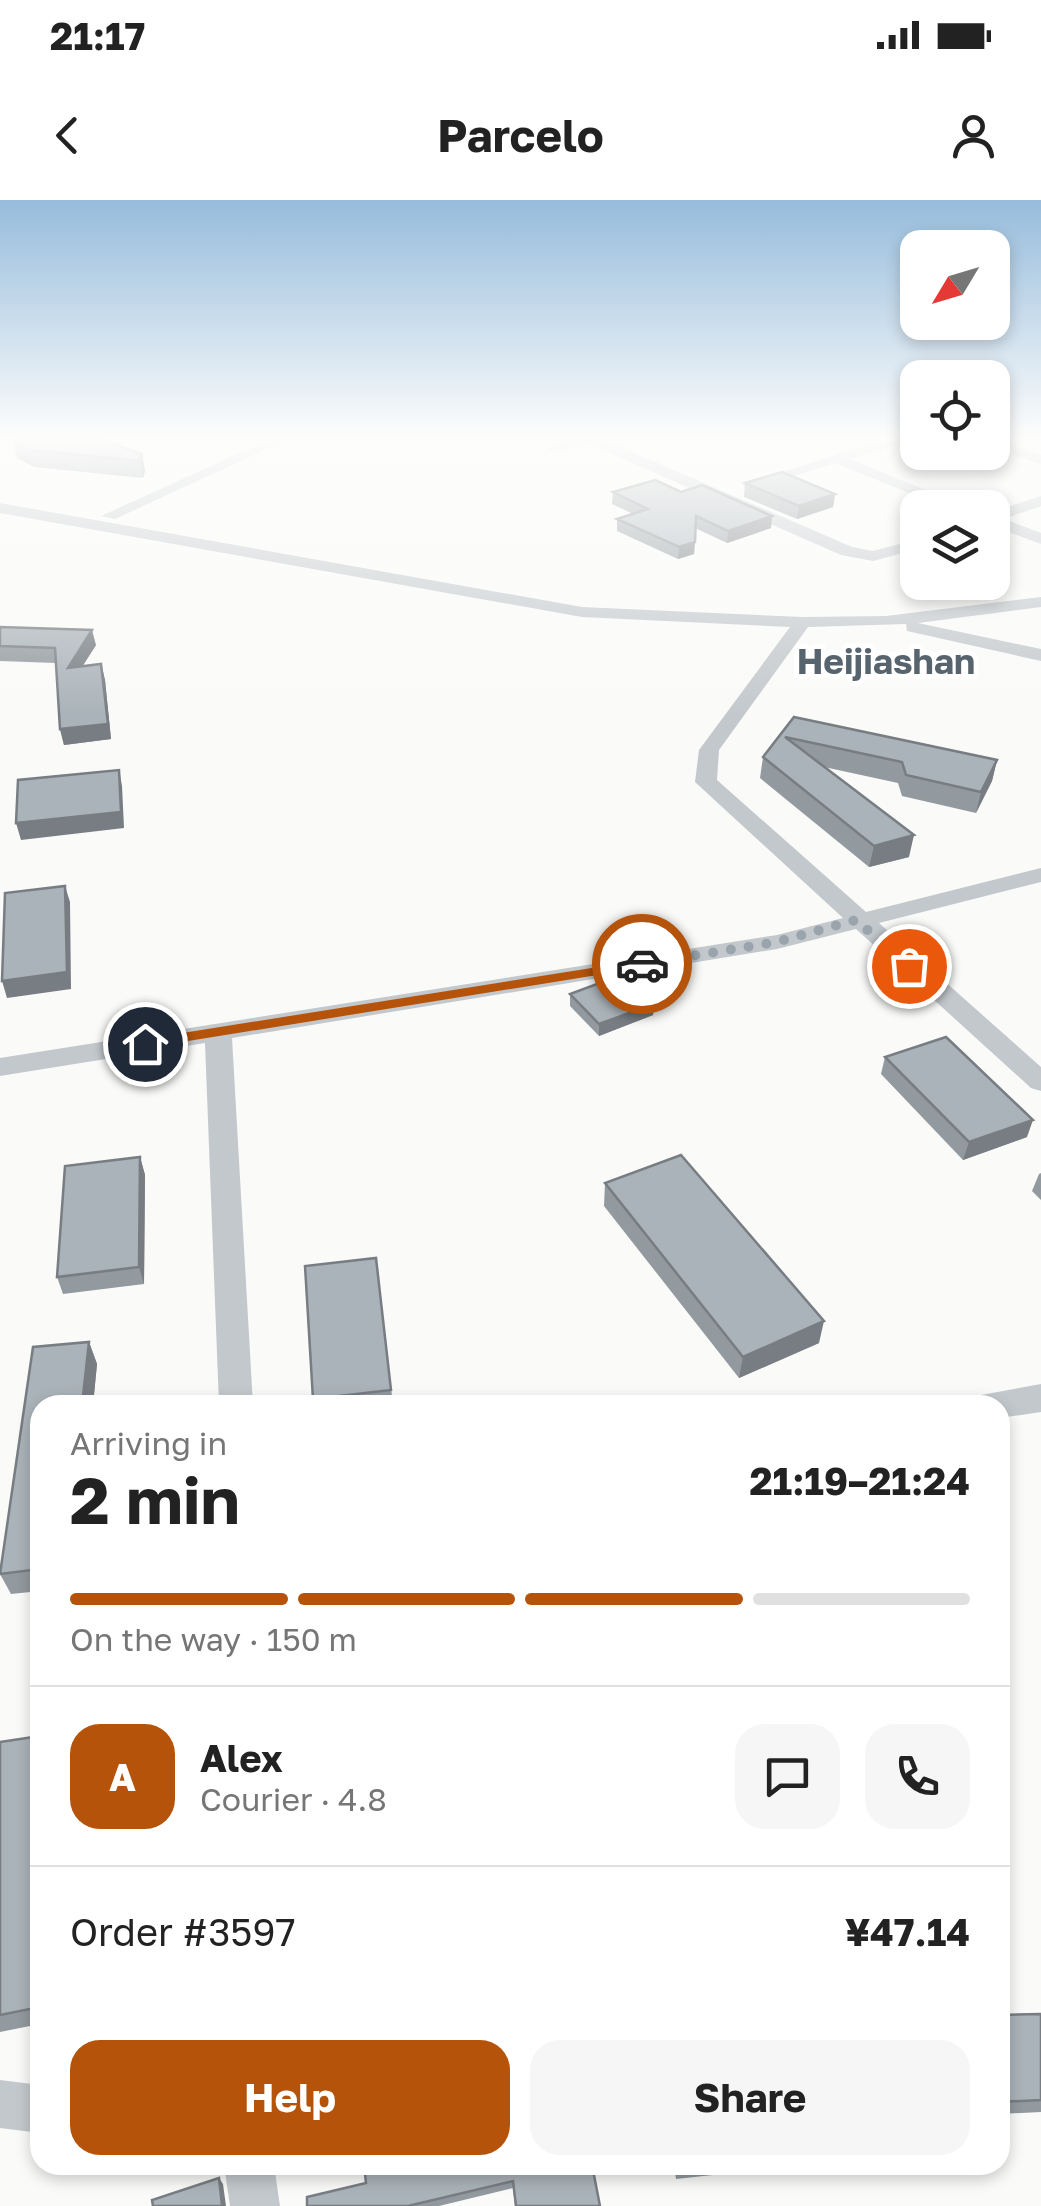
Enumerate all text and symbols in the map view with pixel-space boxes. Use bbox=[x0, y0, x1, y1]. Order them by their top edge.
text: 21:17 bbox=[50, 13, 145, 58]
icon: back bbox=[40, 108, 95, 163]
text: Parcelo bbox=[437, 108, 604, 162]
icon: person bbox=[946, 108, 1001, 163]
north arrow bbox=[900, 230, 1010, 340]
map controls bbox=[900, 230, 1010, 600]
button: locate bbox=[900, 360, 1010, 470]
button: layers bbox=[900, 490, 1010, 600]
district label: Heijiashan bbox=[797, 640, 975, 682]
courier bbox=[592, 914, 692, 1014]
pin bbox=[867, 924, 952, 1009]
icon: car bbox=[615, 937, 670, 992]
icon: bag bbox=[882, 939, 937, 994]
pin bbox=[103, 1002, 188, 1087]
icon: home bbox=[118, 1017, 173, 1072]
text: Arriving in bbox=[70, 1424, 227, 1462]
text: 21:19–21:24 bbox=[749, 1458, 970, 1503]
text: 2 min bbox=[70, 1460, 240, 1538]
text: On the way · 150 m bbox=[70, 1620, 357, 1658]
button: chat bbox=[735, 1724, 840, 1829]
button: phone bbox=[865, 1724, 970, 1829]
text: Alex bbox=[200, 1735, 283, 1780]
text: A bbox=[109, 1754, 136, 1799]
text: Courier · 4.8 bbox=[200, 1780, 387, 1818]
text: Order #3597 bbox=[70, 1909, 296, 1954]
text: ¥47.14 bbox=[845, 1909, 970, 1954]
button: Help bbox=[70, 2040, 510, 2155]
button: Share bbox=[530, 2040, 970, 2155]

